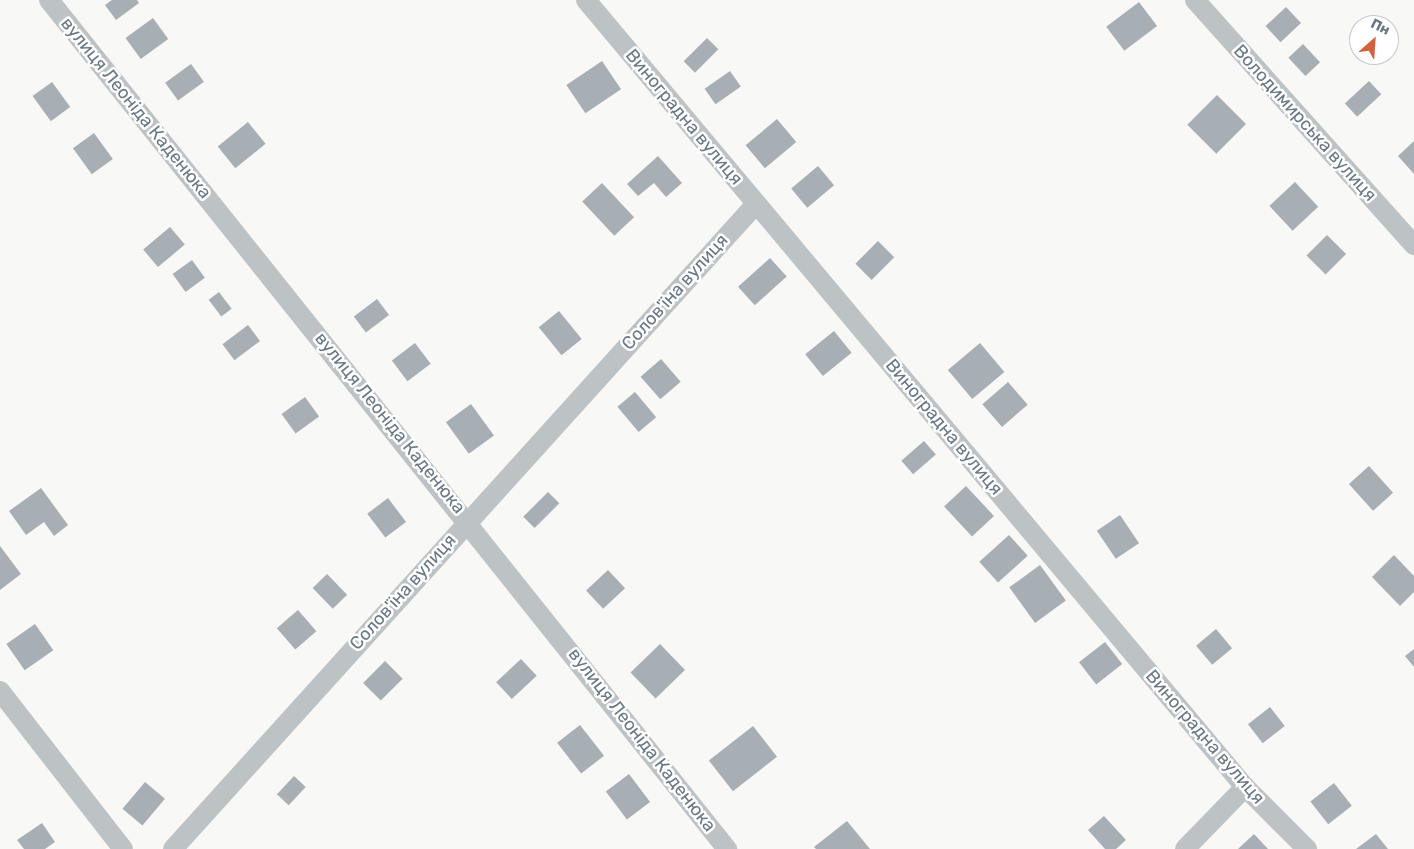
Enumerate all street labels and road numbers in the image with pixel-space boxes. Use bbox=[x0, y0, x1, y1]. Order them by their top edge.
street label: вулиця Леоніда Каденюка bbox=[56, 13, 216, 203]
street label: Володимирська вулиця bbox=[1229, 40, 1381, 206]
street label: Виноградна вулиця bbox=[621, 45, 747, 189]
street label: Солов'їна вулиця bbox=[617, 230, 733, 354]
street label: вулиця Леоніда Каденюка bbox=[310, 328, 470, 518]
street label: Виноградна вулиця bbox=[881, 355, 1007, 499]
street label: Солов'їна вулиця bbox=[345, 530, 461, 654]
street label: вулиця Леоніда Каденюка bbox=[564, 644, 720, 836]
street label: Виноградна вулиця bbox=[1141, 666, 1269, 808]

